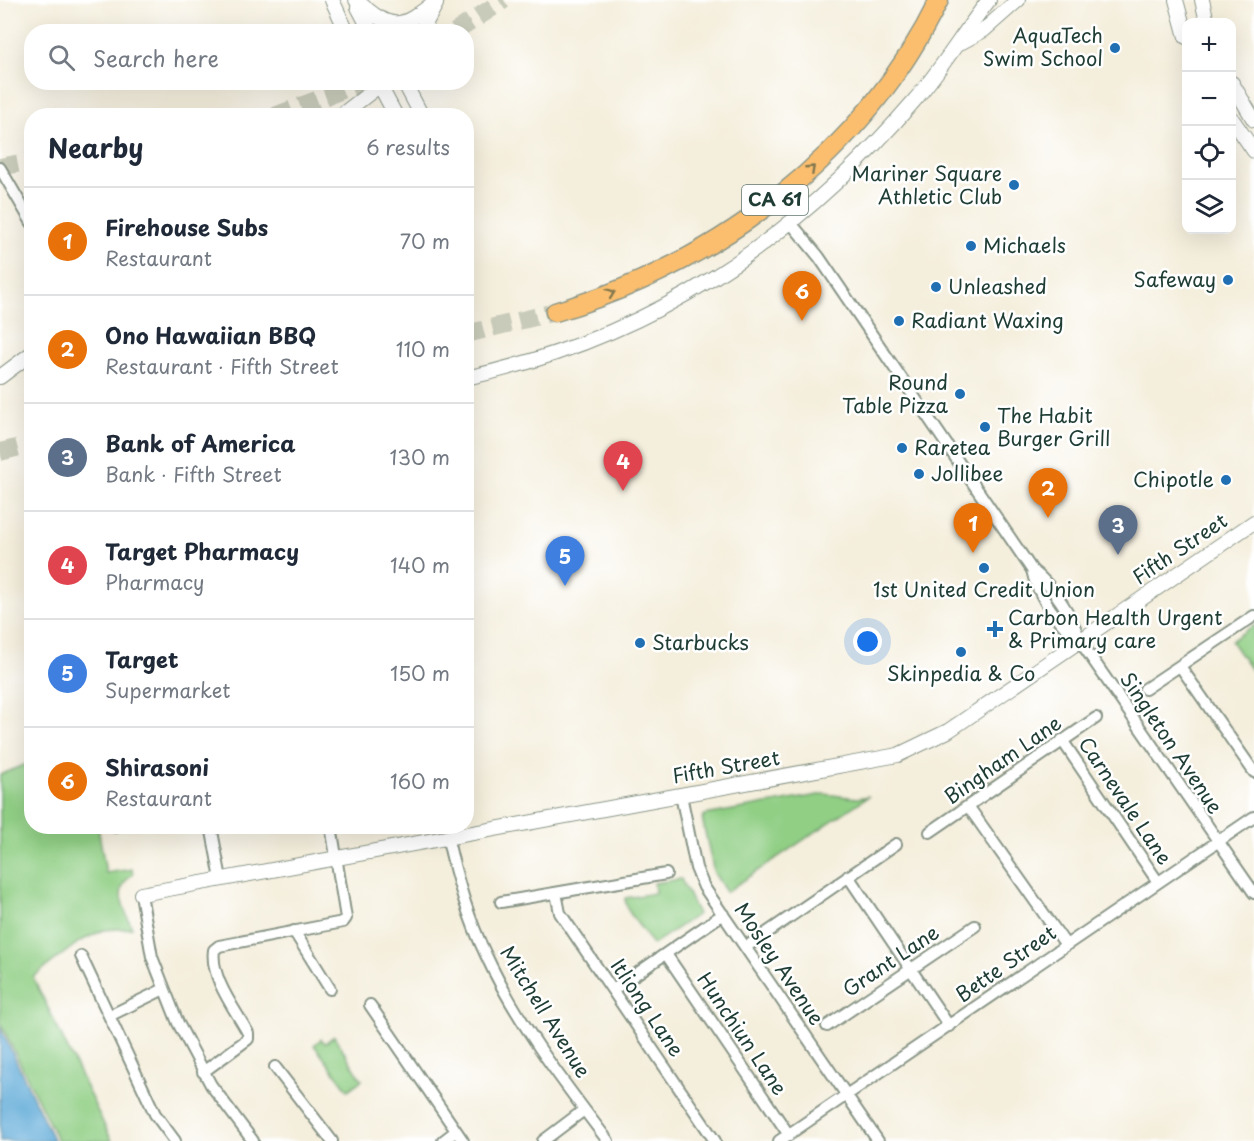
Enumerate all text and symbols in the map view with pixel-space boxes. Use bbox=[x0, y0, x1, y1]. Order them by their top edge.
map controls bbox=[1182, 18, 1236, 234]
button: + bbox=[1182, 18, 1236, 72]
place label: AquaTech Swim School bbox=[983, 20, 1103, 73]
search box bbox=[24, 24, 474, 90]
icon: search bbox=[45, 41, 78, 74]
text: Search here bbox=[93, 41, 219, 74]
marker: AquaTech Swim School bbox=[1108, 41, 1122, 55]
button: − bbox=[1182, 72, 1236, 126]
button: locate bbox=[1182, 126, 1236, 180]
text: Nearby bbox=[48, 128, 143, 167]
text: 6 results bbox=[366, 132, 450, 162]
place label: Mariner Square Athletic Club bbox=[852, 158, 1002, 211]
one-way arrow bbox=[804, 165, 815, 176]
marker: Mariner Square Athletic Club bbox=[1007, 178, 1021, 192]
button: layers bbox=[1182, 180, 1236, 234]
road number: CA 61 bbox=[742, 185, 808, 215]
text: Firehouse Subs bbox=[105, 210, 268, 243]
text: 1 bbox=[63, 226, 72, 256]
text: 70 m bbox=[400, 226, 450, 256]
place label: Michaels bbox=[983, 230, 1066, 260]
marker: Michaels bbox=[964, 239, 978, 253]
text: Restaurant bbox=[105, 243, 212, 273]
place label: Safeway bbox=[1134, 264, 1216, 294]
place label: Unleashed bbox=[948, 271, 1047, 301]
pin: 6 bbox=[782, 272, 822, 321]
marker: Safeway bbox=[1221, 273, 1235, 287]
marker: Unleashed bbox=[929, 280, 943, 294]
one-way arrow bbox=[605, 288, 616, 301]
place label: Radiant Waxing bbox=[911, 305, 1064, 335]
marker: Radiant Waxing bbox=[892, 314, 906, 328]
text: Ono Hawaiian BBQ bbox=[105, 318, 316, 351]
text: 2 bbox=[60, 334, 75, 364]
text: 110 m bbox=[396, 334, 450, 364]
text: Restaurant · Fifth Street bbox=[105, 351, 339, 381]
place label: Round Table Pizza bbox=[842, 367, 949, 420]
marker: Round Table Pizza bbox=[953, 387, 967, 401]
place label: The Habit Burger Grill bbox=[997, 400, 1110, 453]
marker: The Habit Burger Grill bbox=[978, 420, 992, 434]
text: Bank of America bbox=[105, 426, 296, 459]
place label: Raretea bbox=[914, 432, 991, 462]
marker: Raretea bbox=[895, 441, 909, 455]
text: 3 bbox=[61, 442, 74, 472]
text: 130 m bbox=[390, 442, 450, 472]
pin: 4 bbox=[604, 442, 642, 491]
place label: Jollibee bbox=[931, 458, 1004, 488]
text: Bank · Fifth Street bbox=[105, 459, 282, 489]
place label: Chipotle bbox=[1133, 464, 1214, 494]
marker: Jollibee bbox=[912, 467, 926, 481]
pin: 2 bbox=[1028, 468, 1068, 518]
marker: Chipotle bbox=[1219, 473, 1233, 487]
pin: 1 bbox=[954, 504, 992, 553]
street label: Fifth Street bbox=[1126, 505, 1233, 591]
pin: 3 bbox=[1098, 506, 1138, 555]
text: Target Pharmacy bbox=[105, 534, 299, 567]
pin: 5 bbox=[546, 536, 584, 586]
text: 4 bbox=[61, 550, 74, 580]
text: 140 m bbox=[390, 550, 450, 580]
marker: 1st United Credit Union bbox=[977, 561, 991, 575]
text: Pharmacy bbox=[105, 567, 205, 597]
place label: 1st United Credit Union bbox=[873, 574, 1095, 604]
place label: Carbon Health Urgent & Primary care bbox=[1008, 602, 1222, 655]
marker: Carbon Health Urgent & Primary care bbox=[986, 620, 1004, 638]
place label: Starbucks bbox=[652, 627, 749, 657]
your location bbox=[853, 627, 882, 656]
marker: Starbucks bbox=[633, 636, 647, 650]
text: Target bbox=[105, 642, 178, 675]
marker: Skinpedia & Co bbox=[954, 645, 968, 659]
text: 5 bbox=[61, 658, 74, 688]
text: 150 m bbox=[390, 658, 450, 688]
place label: Skinpedia & Co bbox=[887, 658, 1035, 688]
street label: Singleton Avenue bbox=[1113, 666, 1231, 819]
text: Supermarket bbox=[105, 675, 231, 705]
street label: Bingham Lane bbox=[938, 708, 1067, 811]
street label: Carnevale Lane bbox=[1072, 730, 1180, 871]
street label: Fifth Street bbox=[670, 742, 782, 790]
text: Shirasoni bbox=[105, 750, 209, 783]
text: 6 bbox=[60, 766, 75, 796]
text: 160 m bbox=[390, 766, 450, 796]
text: Restaurant bbox=[105, 783, 212, 813]
street label: Mosley Avenue bbox=[728, 896, 832, 1031]
street label: Grant Lane bbox=[836, 917, 945, 1004]
street label: Bette Street bbox=[949, 917, 1062, 1009]
street label: Mitchell Avenue bbox=[493, 940, 599, 1083]
street label: Itliong Lane bbox=[604, 952, 692, 1063]
street label: Hunchiun Lane bbox=[690, 966, 795, 1101]

